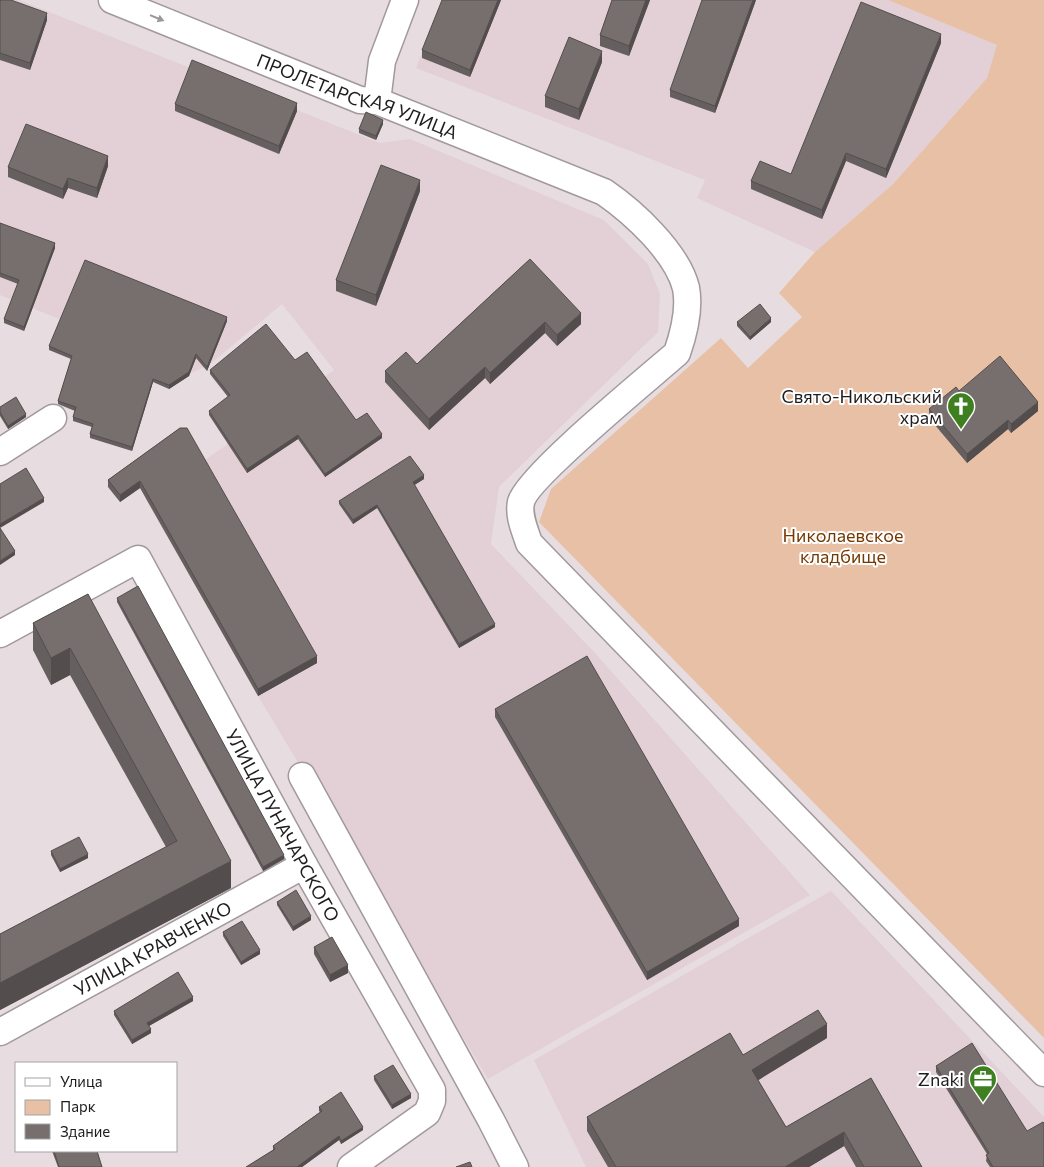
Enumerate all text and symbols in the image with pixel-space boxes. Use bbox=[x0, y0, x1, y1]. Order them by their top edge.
one-way arrow bbox=[150, 14, 165, 22]
street label: ПРОЛЕТАРСКАЯ УЛИЦА bbox=[254, 49, 461, 143]
place label: Свято-Никольский храм bbox=[781, 385, 942, 428]
church icon: Свято-Никольский храм bbox=[946, 391, 976, 430]
park label: Николаевское кладбище bbox=[783, 524, 903, 567]
street label: УЛИЦА ЛУНАЧАРСКОГО bbox=[221, 725, 345, 925]
street label: УЛИЦА КРАВЧЕНКО bbox=[70, 896, 235, 1000]
legend bbox=[15, 1062, 178, 1152]
office icon: Znaki bbox=[968, 1064, 998, 1103]
place label: Znaki bbox=[918, 1068, 964, 1090]
text: Улица bbox=[60, 1072, 102, 1090]
text: Парк bbox=[60, 1097, 96, 1115]
text: Здание bbox=[60, 1122, 110, 1140]

